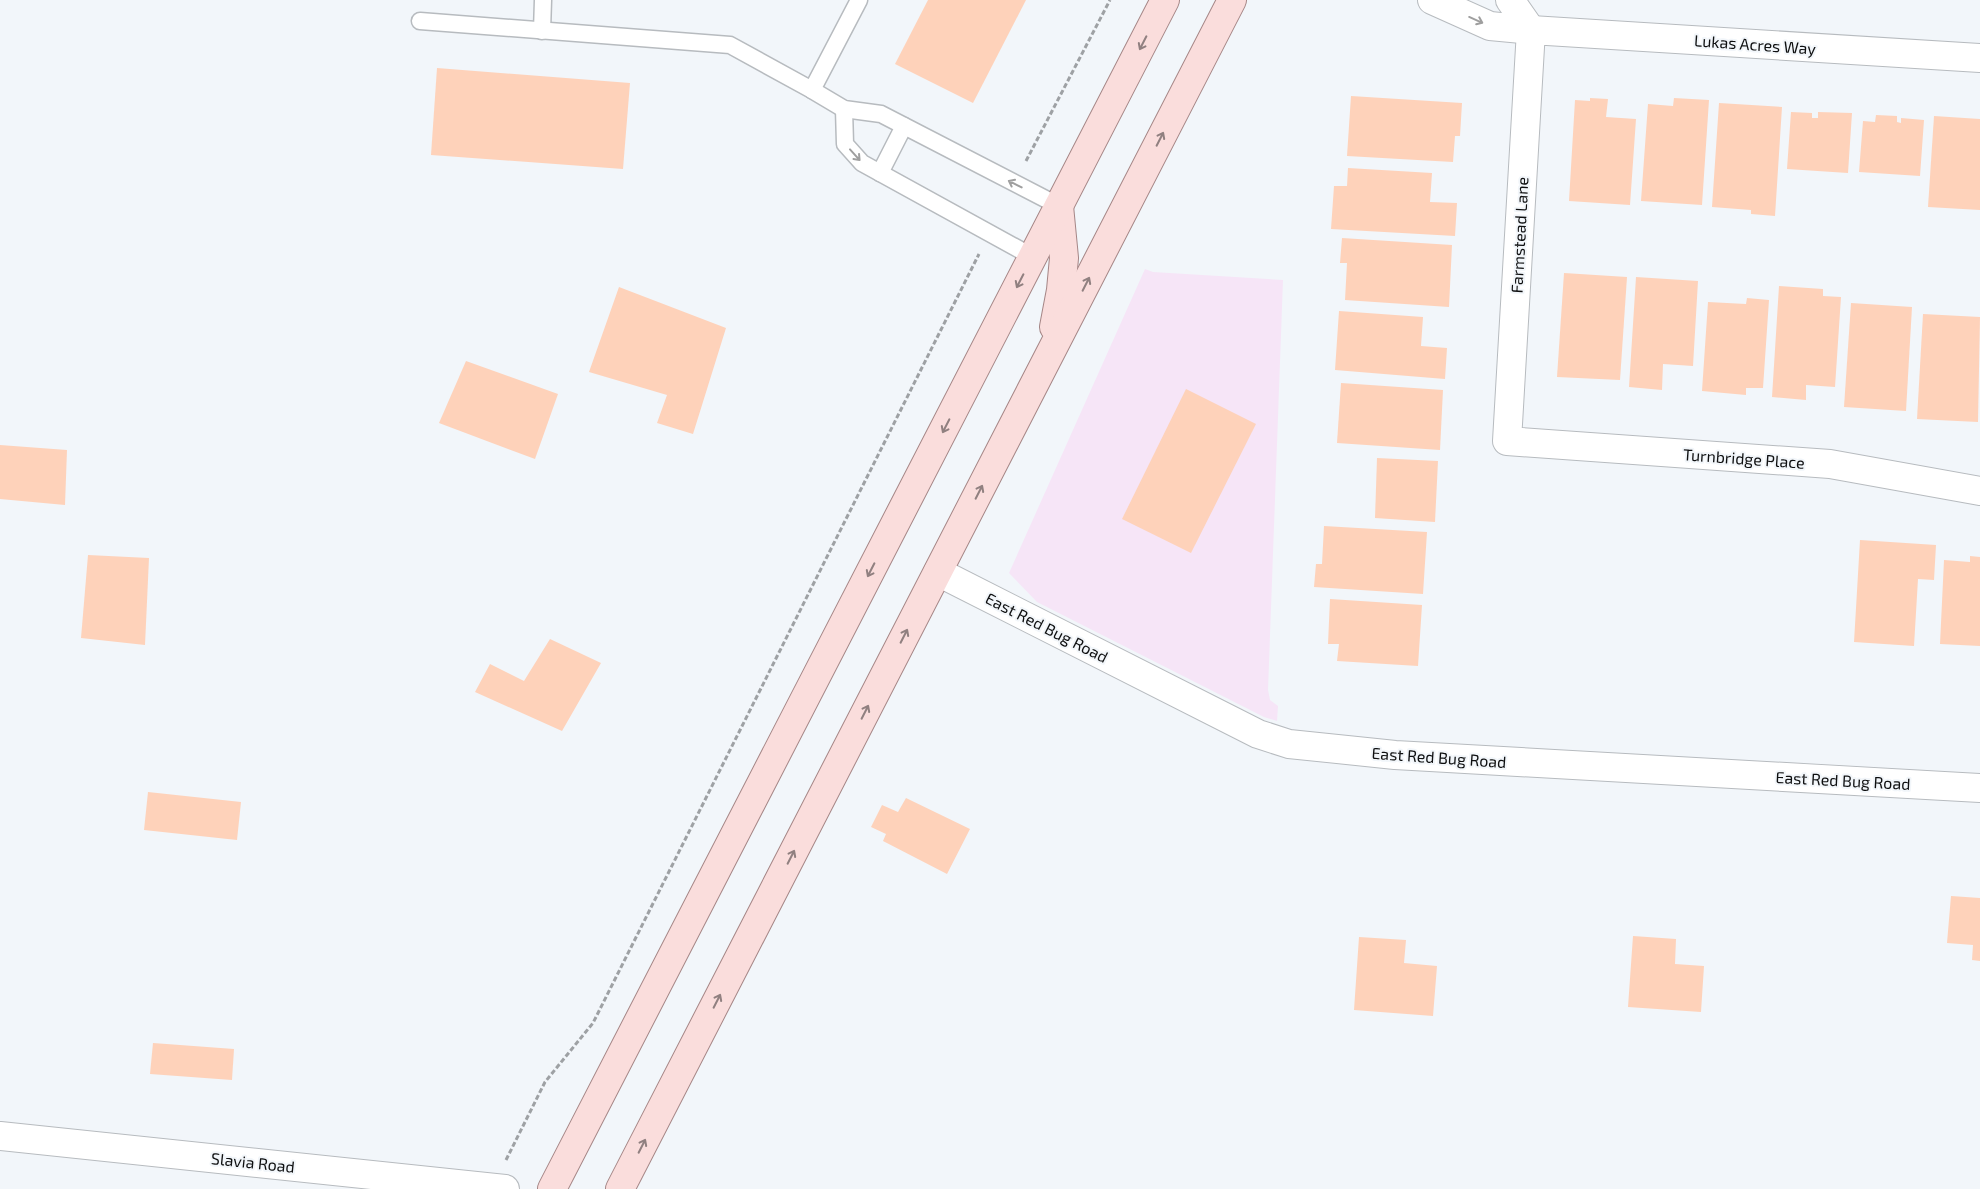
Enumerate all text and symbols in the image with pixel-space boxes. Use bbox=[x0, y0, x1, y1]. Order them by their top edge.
one-way arrow bbox=[1468, 16, 1483, 25]
street label: Lukas Acres Way bbox=[1694, 30, 1817, 58]
one-way arrow bbox=[1138, 36, 1148, 51]
one-way arrow bbox=[1155, 132, 1165, 147]
one-way arrow bbox=[849, 148, 860, 161]
street label: Farmstead Lane bbox=[1506, 176, 1532, 294]
one-way arrow bbox=[1008, 179, 1023, 189]
one-way arrow bbox=[1015, 273, 1024, 288]
one-way arrow bbox=[1082, 277, 1091, 292]
one-way arrow bbox=[941, 418, 951, 433]
street label: Turnbridge Place bbox=[1683, 444, 1805, 472]
one-way arrow bbox=[975, 485, 984, 500]
one-way arrow bbox=[866, 562, 875, 577]
street label: East Red Bug Road bbox=[983, 588, 1111, 666]
one-way arrow bbox=[899, 629, 909, 644]
one-way arrow bbox=[861, 705, 870, 720]
street label: East Red Bug Road bbox=[1371, 743, 1507, 771]
street label: East Red Bug Road bbox=[1775, 767, 1911, 793]
one-way arrow bbox=[787, 850, 796, 865]
one-way arrow bbox=[712, 994, 722, 1009]
one-way arrow bbox=[637, 1138, 647, 1153]
street label: Slavia Road bbox=[210, 1148, 296, 1176]

